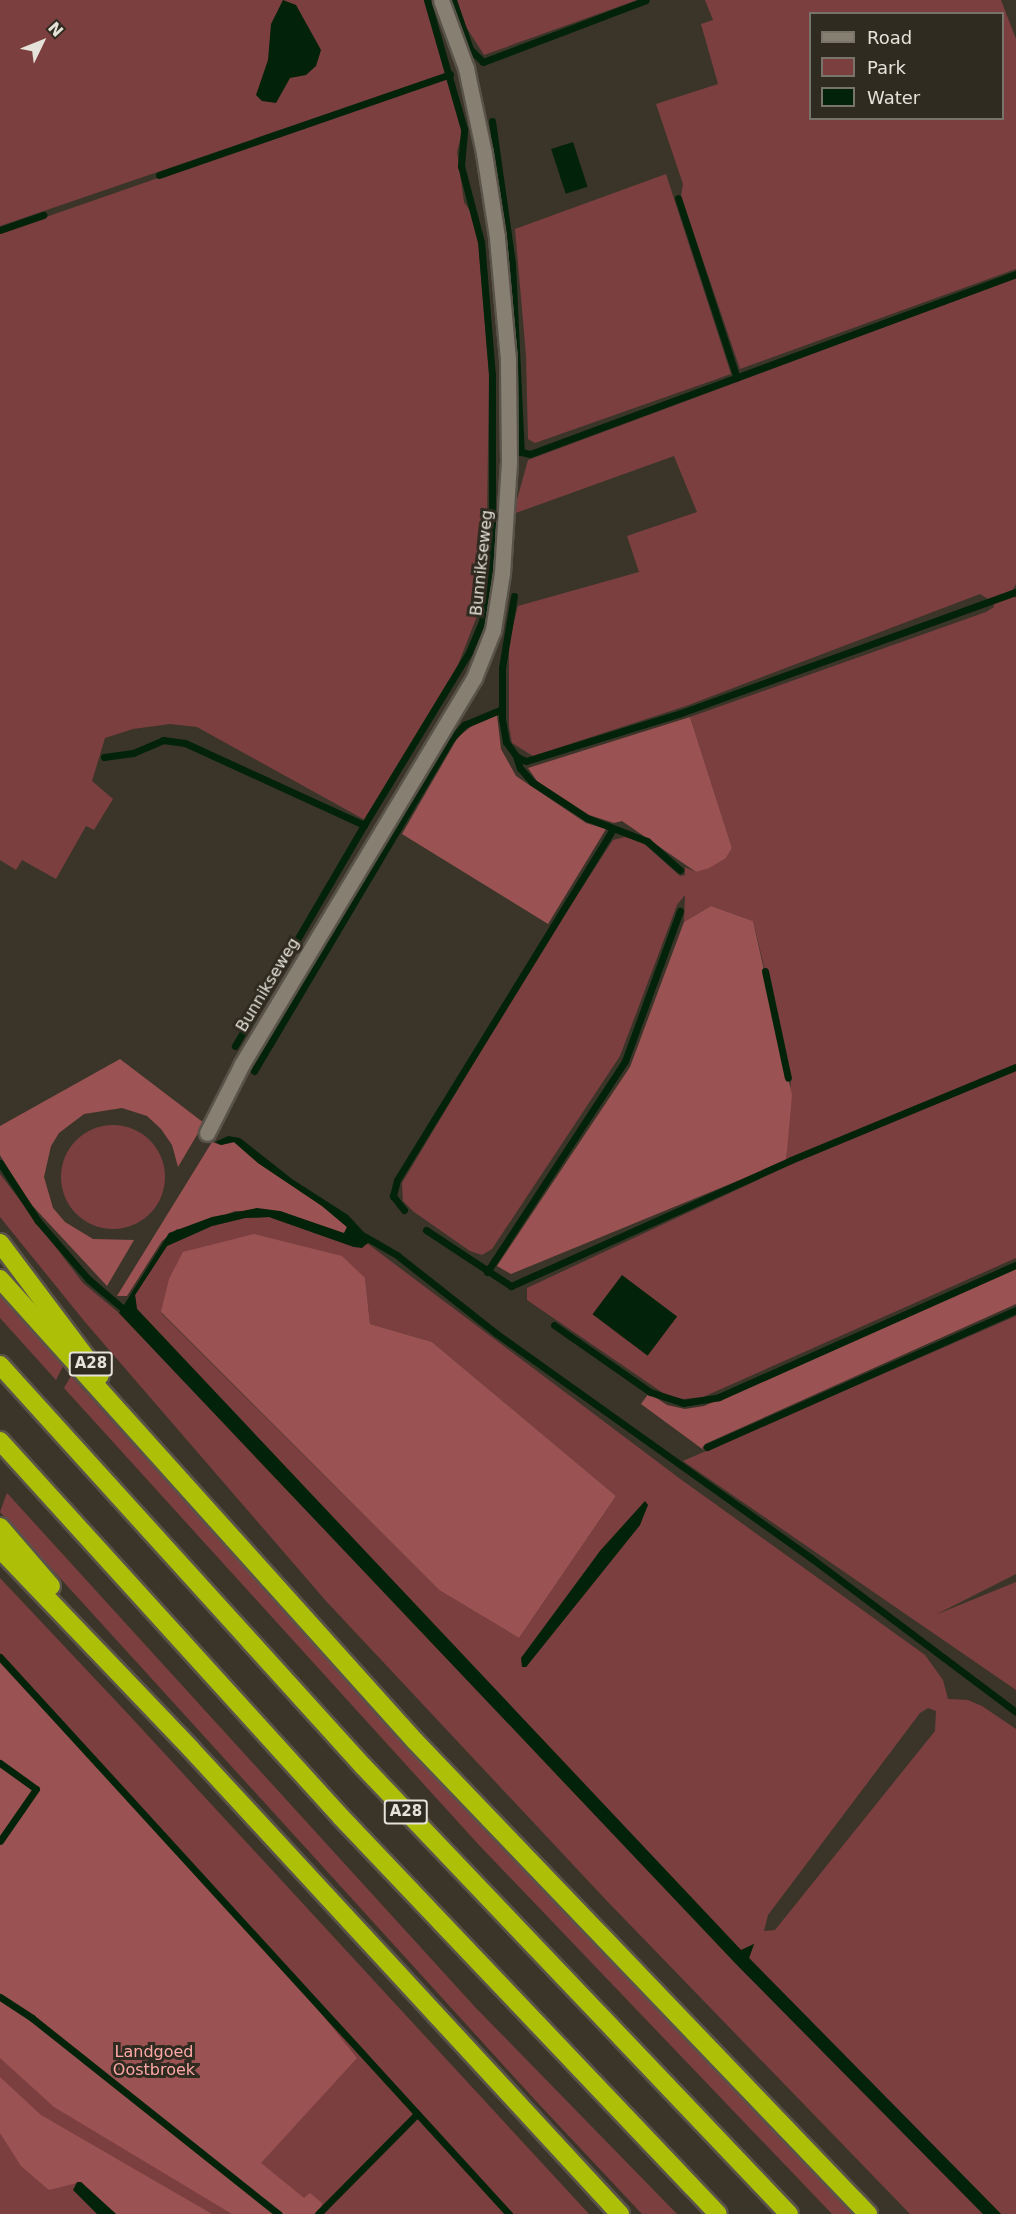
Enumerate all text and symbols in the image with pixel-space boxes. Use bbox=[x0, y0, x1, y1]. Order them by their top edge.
north arrow bbox=[12, 12, 72, 72]
legend bbox=[809, 12, 1004, 120]
text: N bbox=[44, 18, 67, 41]
text: Road bbox=[867, 27, 912, 48]
text: Park bbox=[867, 57, 906, 78]
text: Water bbox=[867, 87, 920, 108]
street label: Bunnikseweg bbox=[467, 509, 497, 617]
street label: Bunnikseweg bbox=[232, 934, 304, 1036]
road number: A28 bbox=[68, 1352, 113, 1376]
road number: A28 bbox=[384, 1800, 428, 1824]
park label: Landgoed Oostbroek bbox=[113, 2042, 195, 2080]

